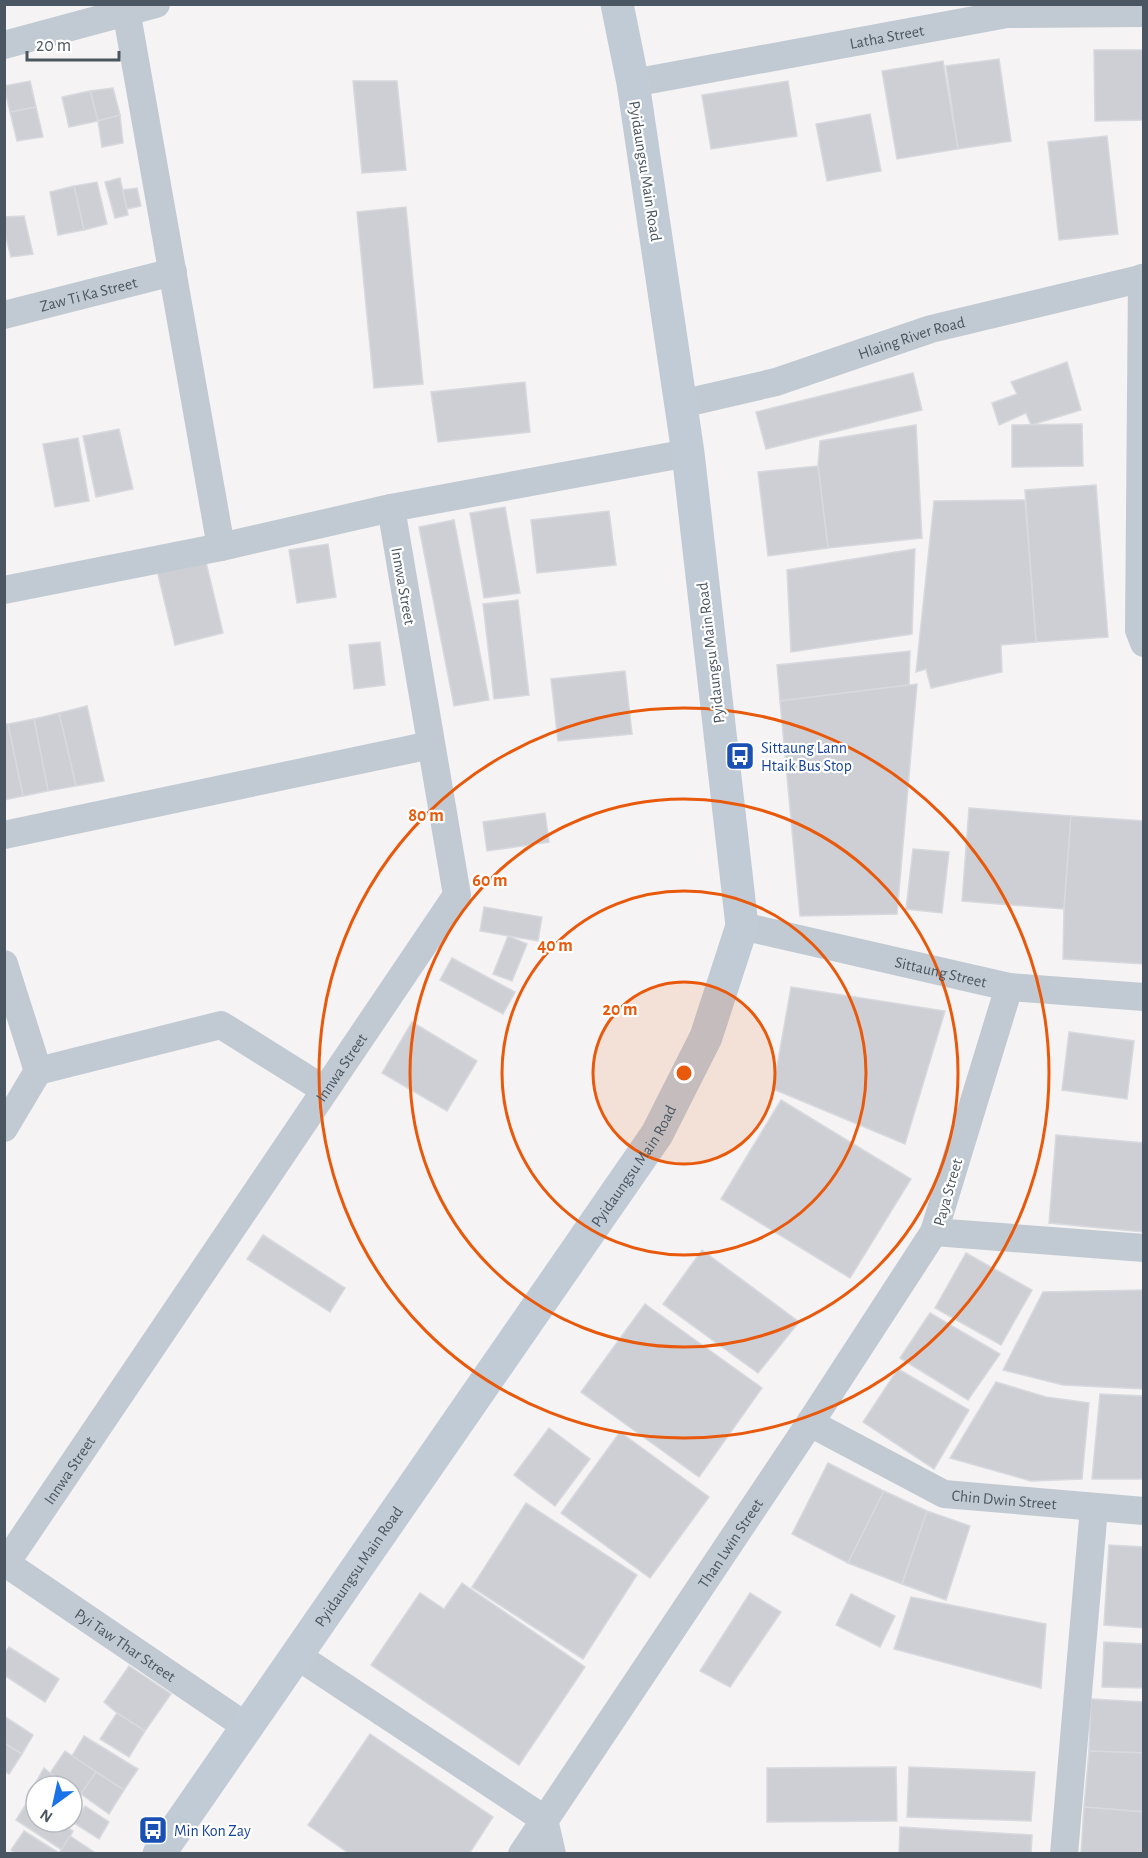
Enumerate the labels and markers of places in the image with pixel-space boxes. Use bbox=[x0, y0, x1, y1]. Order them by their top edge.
bus stop icon: Sittaung Lann Htaik Bus Stop bbox=[724, 740, 756, 772]
place label: Sittaung Lann Htaik Bus Stop bbox=[761, 740, 852, 774]
centre of rings bbox=[674, 1063, 694, 1083]
bus stop icon: Min Kon Zay bbox=[137, 1814, 169, 1846]
place label: Min Kon Zay bbox=[174, 1823, 251, 1840]

